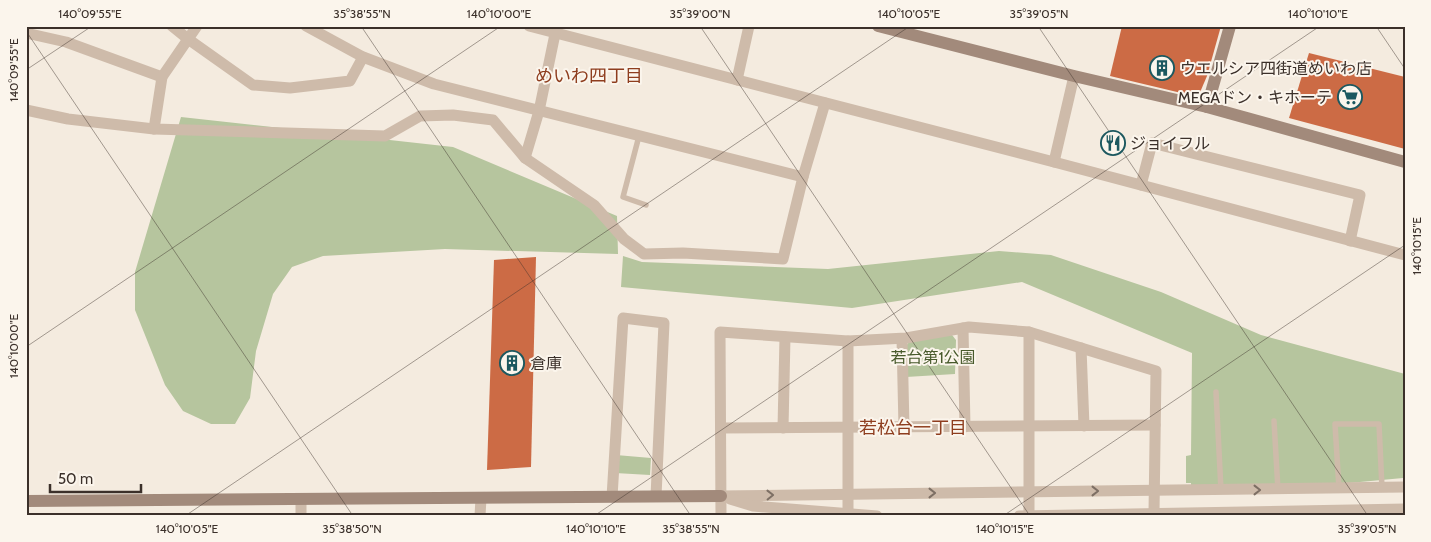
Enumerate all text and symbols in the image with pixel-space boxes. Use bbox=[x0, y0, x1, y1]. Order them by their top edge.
text: 140°09'55"E bbox=[58, 6, 122, 21]
text: 35°38'55"N bbox=[333, 6, 391, 21]
text: 140°10'00"E bbox=[467, 6, 532, 21]
text: 35°39'00"N bbox=[670, 6, 730, 21]
text: 140°10'05"E bbox=[878, 6, 941, 21]
text: 35°39'05"N bbox=[1009, 6, 1069, 21]
text: 140°10'10"E bbox=[1288, 6, 1348, 21]
text: 140°09'55"E bbox=[6, 38, 21, 102]
building icon: ウエルシア四街道めいわ店 bbox=[1149, 55, 1175, 81]
place label: ウエルシア四街道めいわ店 bbox=[1180, 59, 1372, 78]
district label: めいわ四丁目 bbox=[535, 65, 643, 87]
supermarket icon: MEGAドン・キホーテ bbox=[1337, 84, 1363, 110]
place label: MEGAドン・キホーテ bbox=[1178, 88, 1332, 107]
restaurant icon: ジョイフル bbox=[1100, 130, 1126, 156]
place label: ジョイフル bbox=[1130, 134, 1210, 153]
text: 140°10'15"E bbox=[1409, 217, 1424, 275]
text: 140°10'00"E bbox=[6, 313, 21, 378]
park label: 若台第1公園 bbox=[890, 348, 976, 367]
building icon: 倉庫 bbox=[499, 350, 525, 376]
place label: 倉庫 bbox=[530, 354, 562, 373]
district label: 若松台一丁目 bbox=[859, 417, 967, 439]
scale bar bbox=[50, 462, 141, 494]
text: 50 m bbox=[58, 470, 93, 488]
one-way arrow bbox=[1254, 485, 1262, 495]
one-way arrow bbox=[1092, 486, 1099, 496]
one-way arrow bbox=[929, 487, 937, 498]
one-way arrow bbox=[766, 490, 774, 500]
text: 140°10'05"E bbox=[156, 521, 219, 536]
text: 35°38'50"N bbox=[322, 521, 382, 536]
text: 140°10'10"E bbox=[566, 521, 626, 536]
text: 35°38'55"N bbox=[662, 521, 720, 536]
text: 140°10'15"E bbox=[976, 521, 1034, 536]
text: 35°39'05"N bbox=[1337, 521, 1397, 536]

